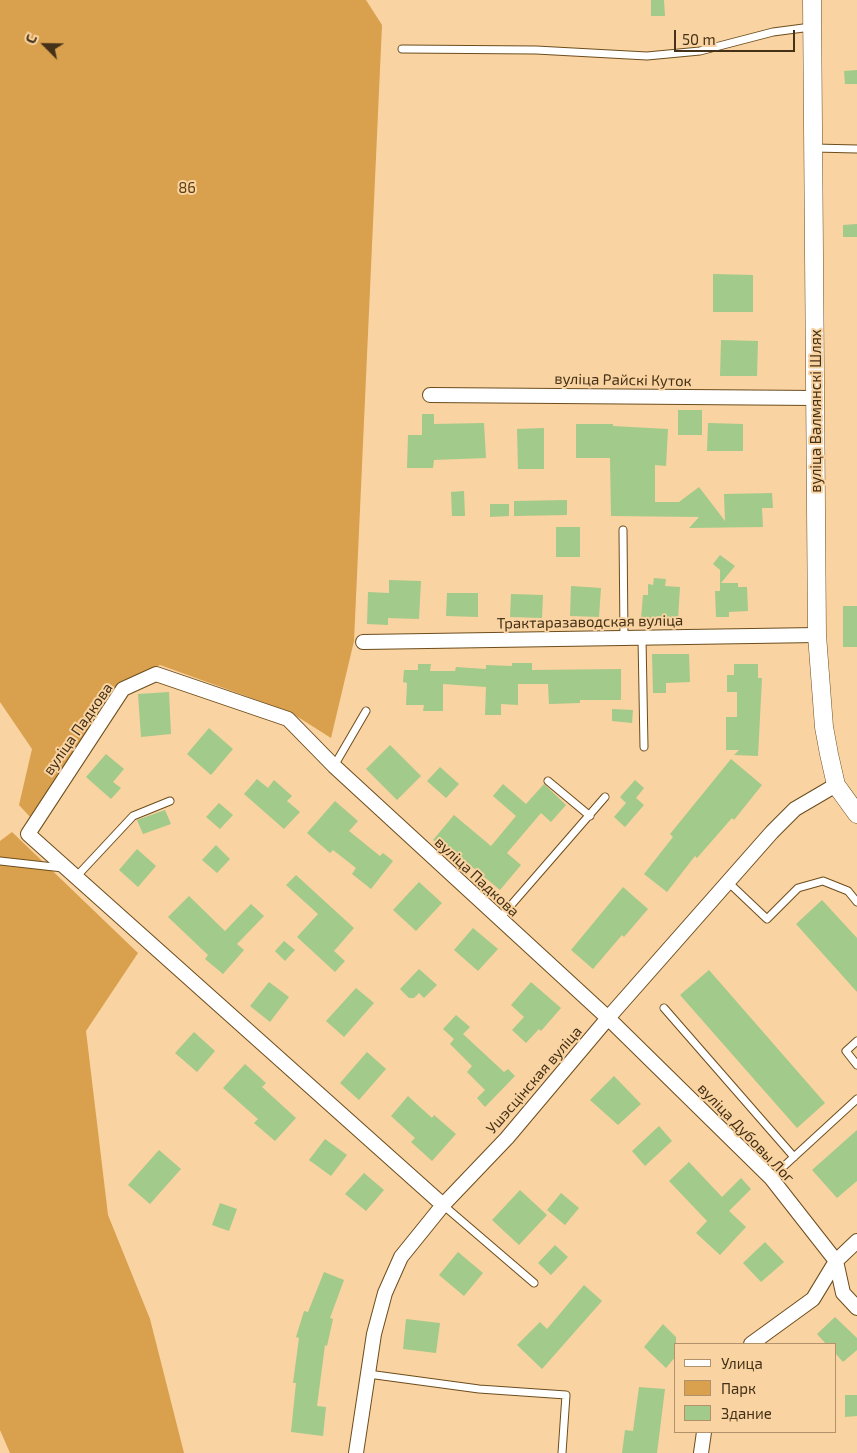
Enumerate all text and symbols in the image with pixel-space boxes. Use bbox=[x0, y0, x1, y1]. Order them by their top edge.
north arrow bbox=[20, 20, 70, 70]
scale bar bbox=[677, 20, 798, 52]
text: 50 m bbox=[682, 30, 716, 48]
text: С bbox=[21, 32, 40, 46]
park label: 86 bbox=[178, 179, 196, 197]
street label: вуліца Валмянскі Шлях bbox=[807, 329, 825, 493]
street label: вуліца Райскі Куток bbox=[554, 370, 692, 390]
street label: Трактаразаводская вуліца bbox=[497, 611, 683, 633]
street label: вуліца Падкова bbox=[39, 679, 117, 779]
street label: вуліца Падкова bbox=[431, 833, 523, 921]
street label: Ушэсцінская вуліца bbox=[482, 1022, 586, 1138]
street label: вуліца Дубовы Лог bbox=[694, 1079, 798, 1187]
legend bbox=[674, 1343, 837, 1433]
text: Улица bbox=[721, 1354, 763, 1372]
text: Парк bbox=[721, 1379, 756, 1397]
text: Здание bbox=[721, 1404, 772, 1422]

